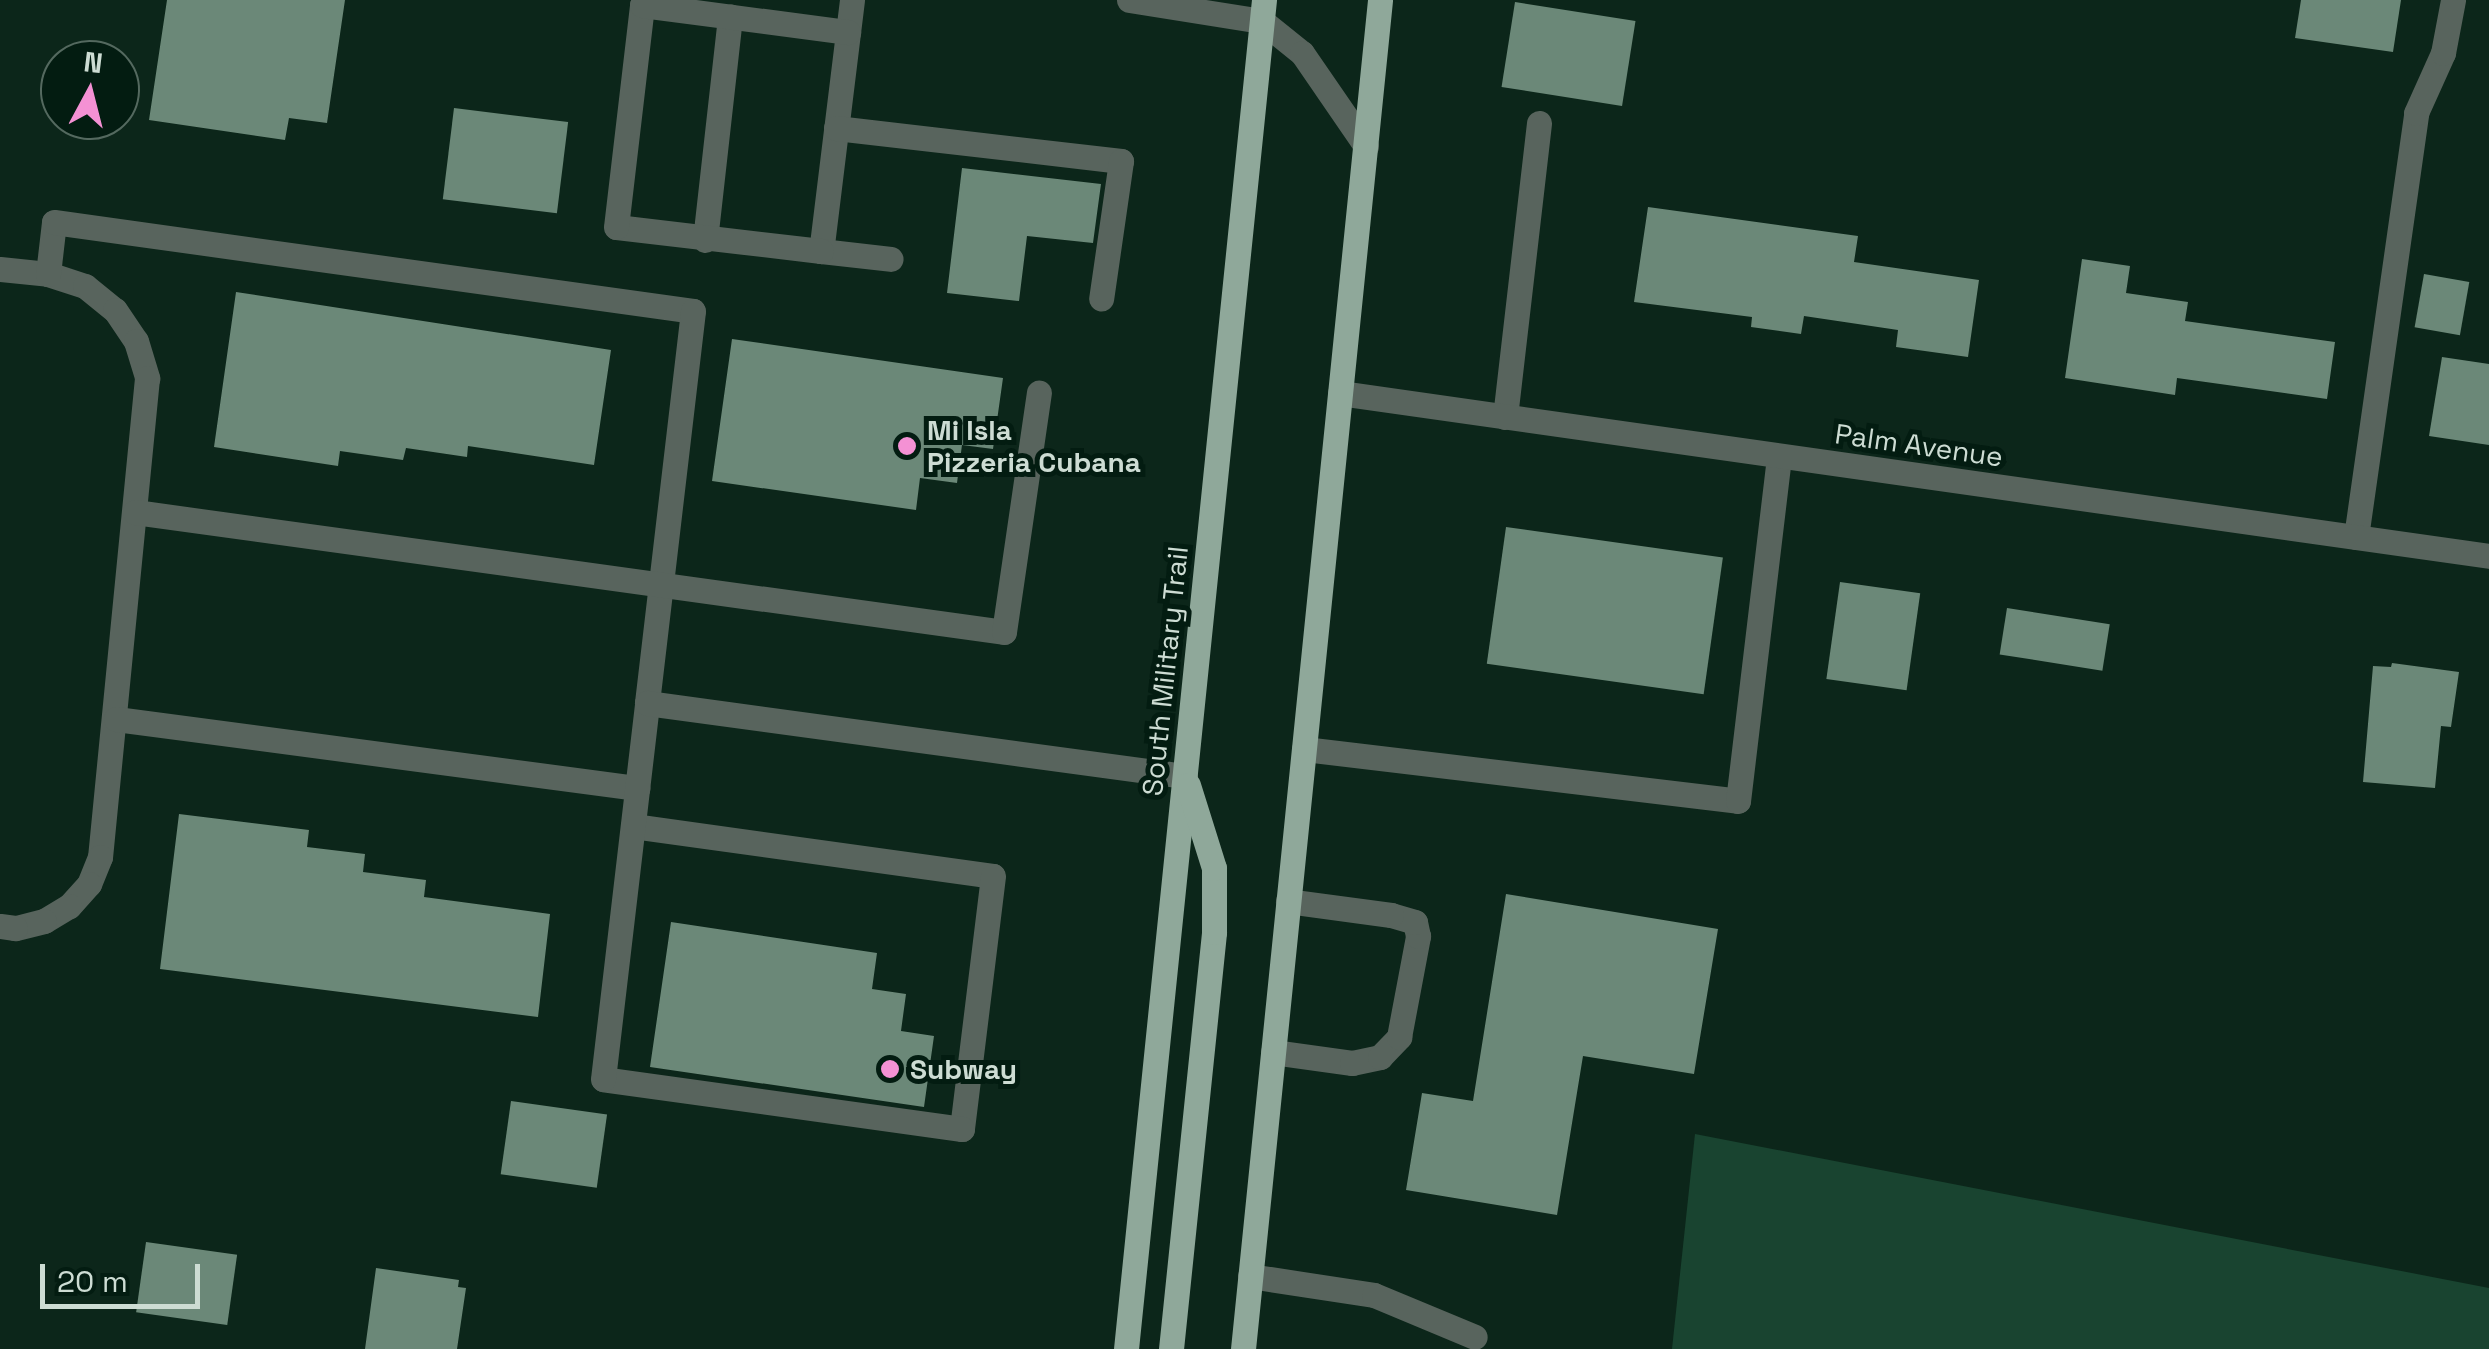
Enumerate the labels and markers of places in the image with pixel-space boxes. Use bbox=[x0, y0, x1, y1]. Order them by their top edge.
place label: Mi Isla Pizzeria Cubana bbox=[927, 413, 1141, 479]
marker: Mi Isla Pizzeria Cubana bbox=[896, 435, 918, 457]
place label: Subway bbox=[910, 1052, 1017, 1086]
marker: Subway bbox=[879, 1058, 901, 1080]

